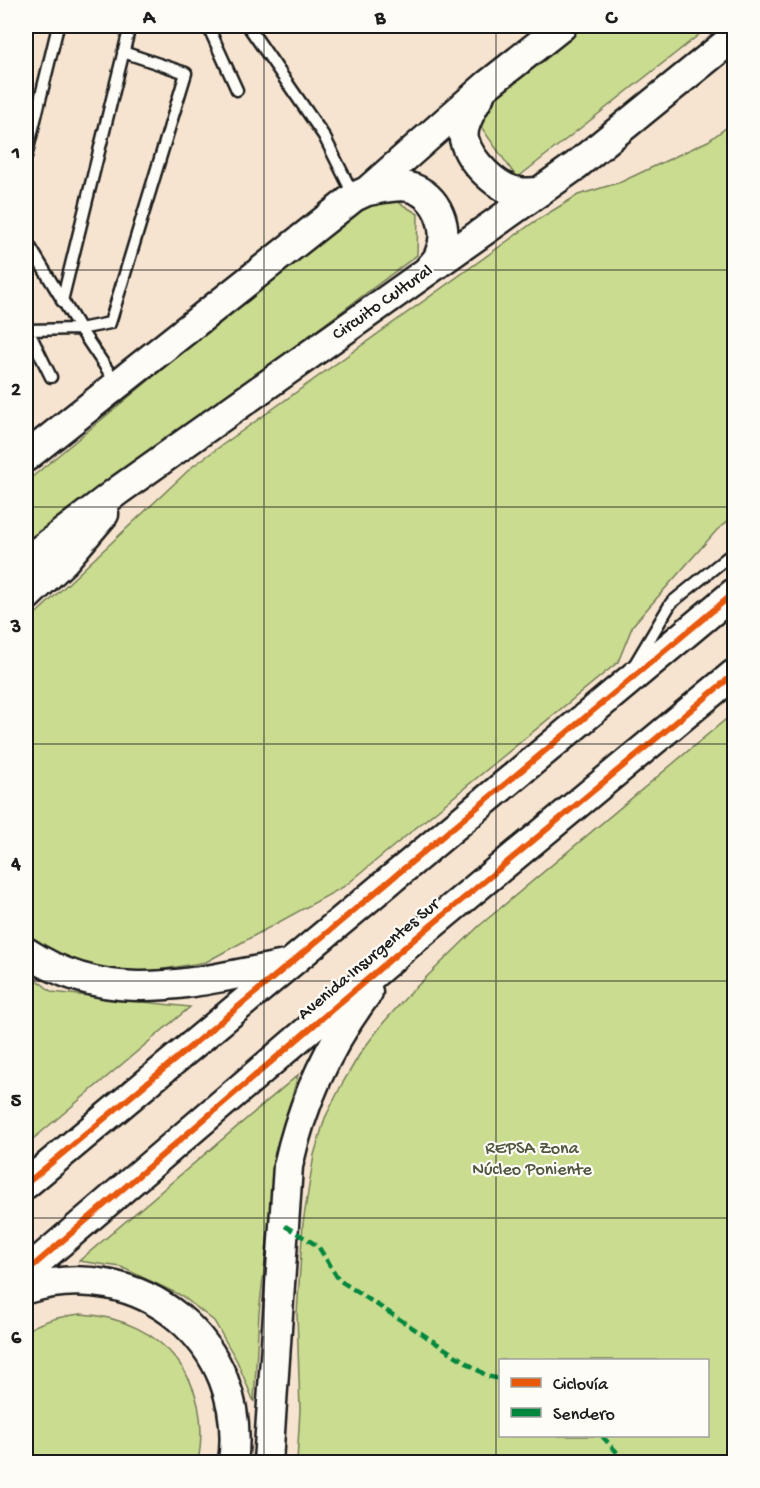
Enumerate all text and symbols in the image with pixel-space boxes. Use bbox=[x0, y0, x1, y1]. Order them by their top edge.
text: A bbox=[142, 8, 157, 31]
text: B bbox=[374, 8, 386, 31]
text: C bbox=[605, 8, 619, 31]
text: 1 bbox=[11, 143, 20, 166]
street label: Circuito Cultural bbox=[329, 261, 437, 345]
text: 2 bbox=[11, 380, 21, 403]
text: 3 bbox=[10, 617, 21, 640]
text: 4 bbox=[10, 854, 21, 877]
street label: Avenida Insurgentes Sur bbox=[294, 894, 445, 1025]
text: 5 bbox=[11, 1091, 22, 1114]
park label: REPSA Zona Núcleo Poniente bbox=[472, 1139, 592, 1181]
text: 6 bbox=[11, 1328, 22, 1351]
legend bbox=[499, 1359, 709, 1437]
text: Ciclovía bbox=[553, 1375, 609, 1396]
text: Sendero bbox=[553, 1405, 615, 1426]

